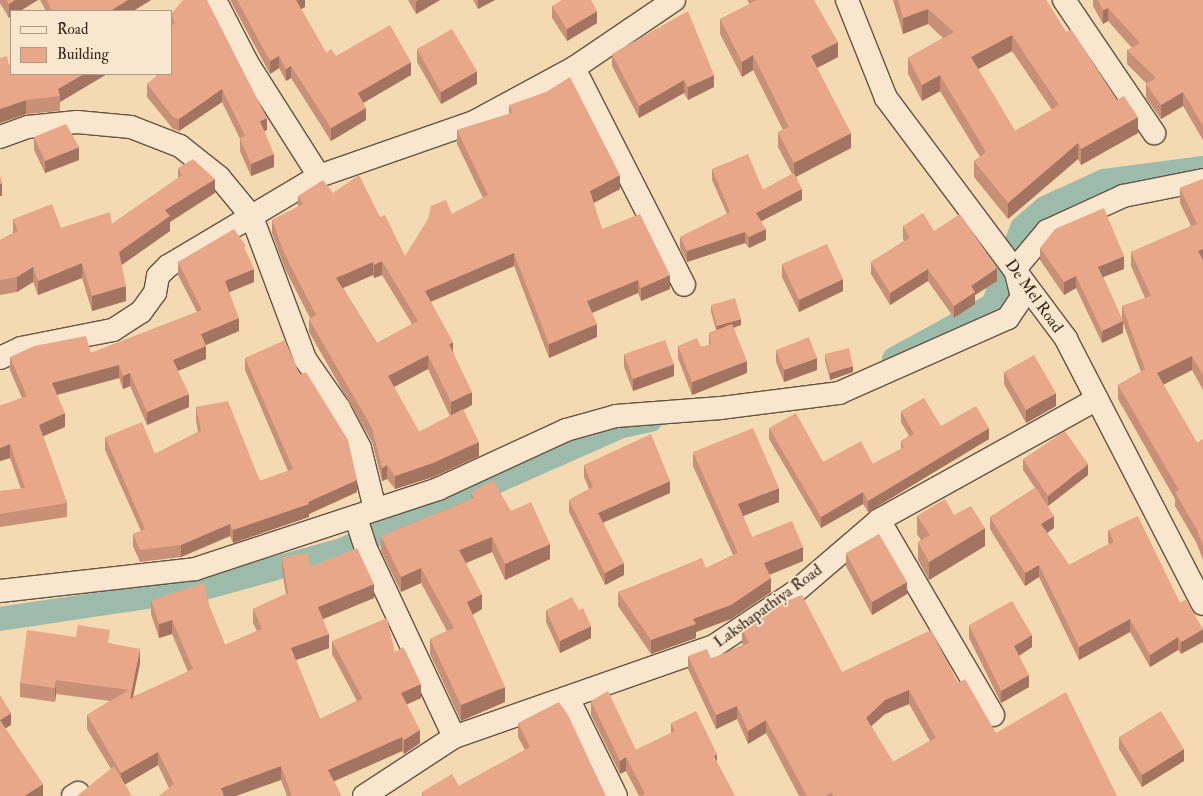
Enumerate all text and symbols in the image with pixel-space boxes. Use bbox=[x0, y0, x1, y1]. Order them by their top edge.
legend bbox=[10, 10, 172, 75]
text: Road bbox=[57, 20, 88, 39]
text: Building bbox=[57, 45, 109, 64]
street label: De Mel Road bbox=[1001, 256, 1067, 336]
street label: Lakshapathiya Road bbox=[710, 560, 826, 652]

